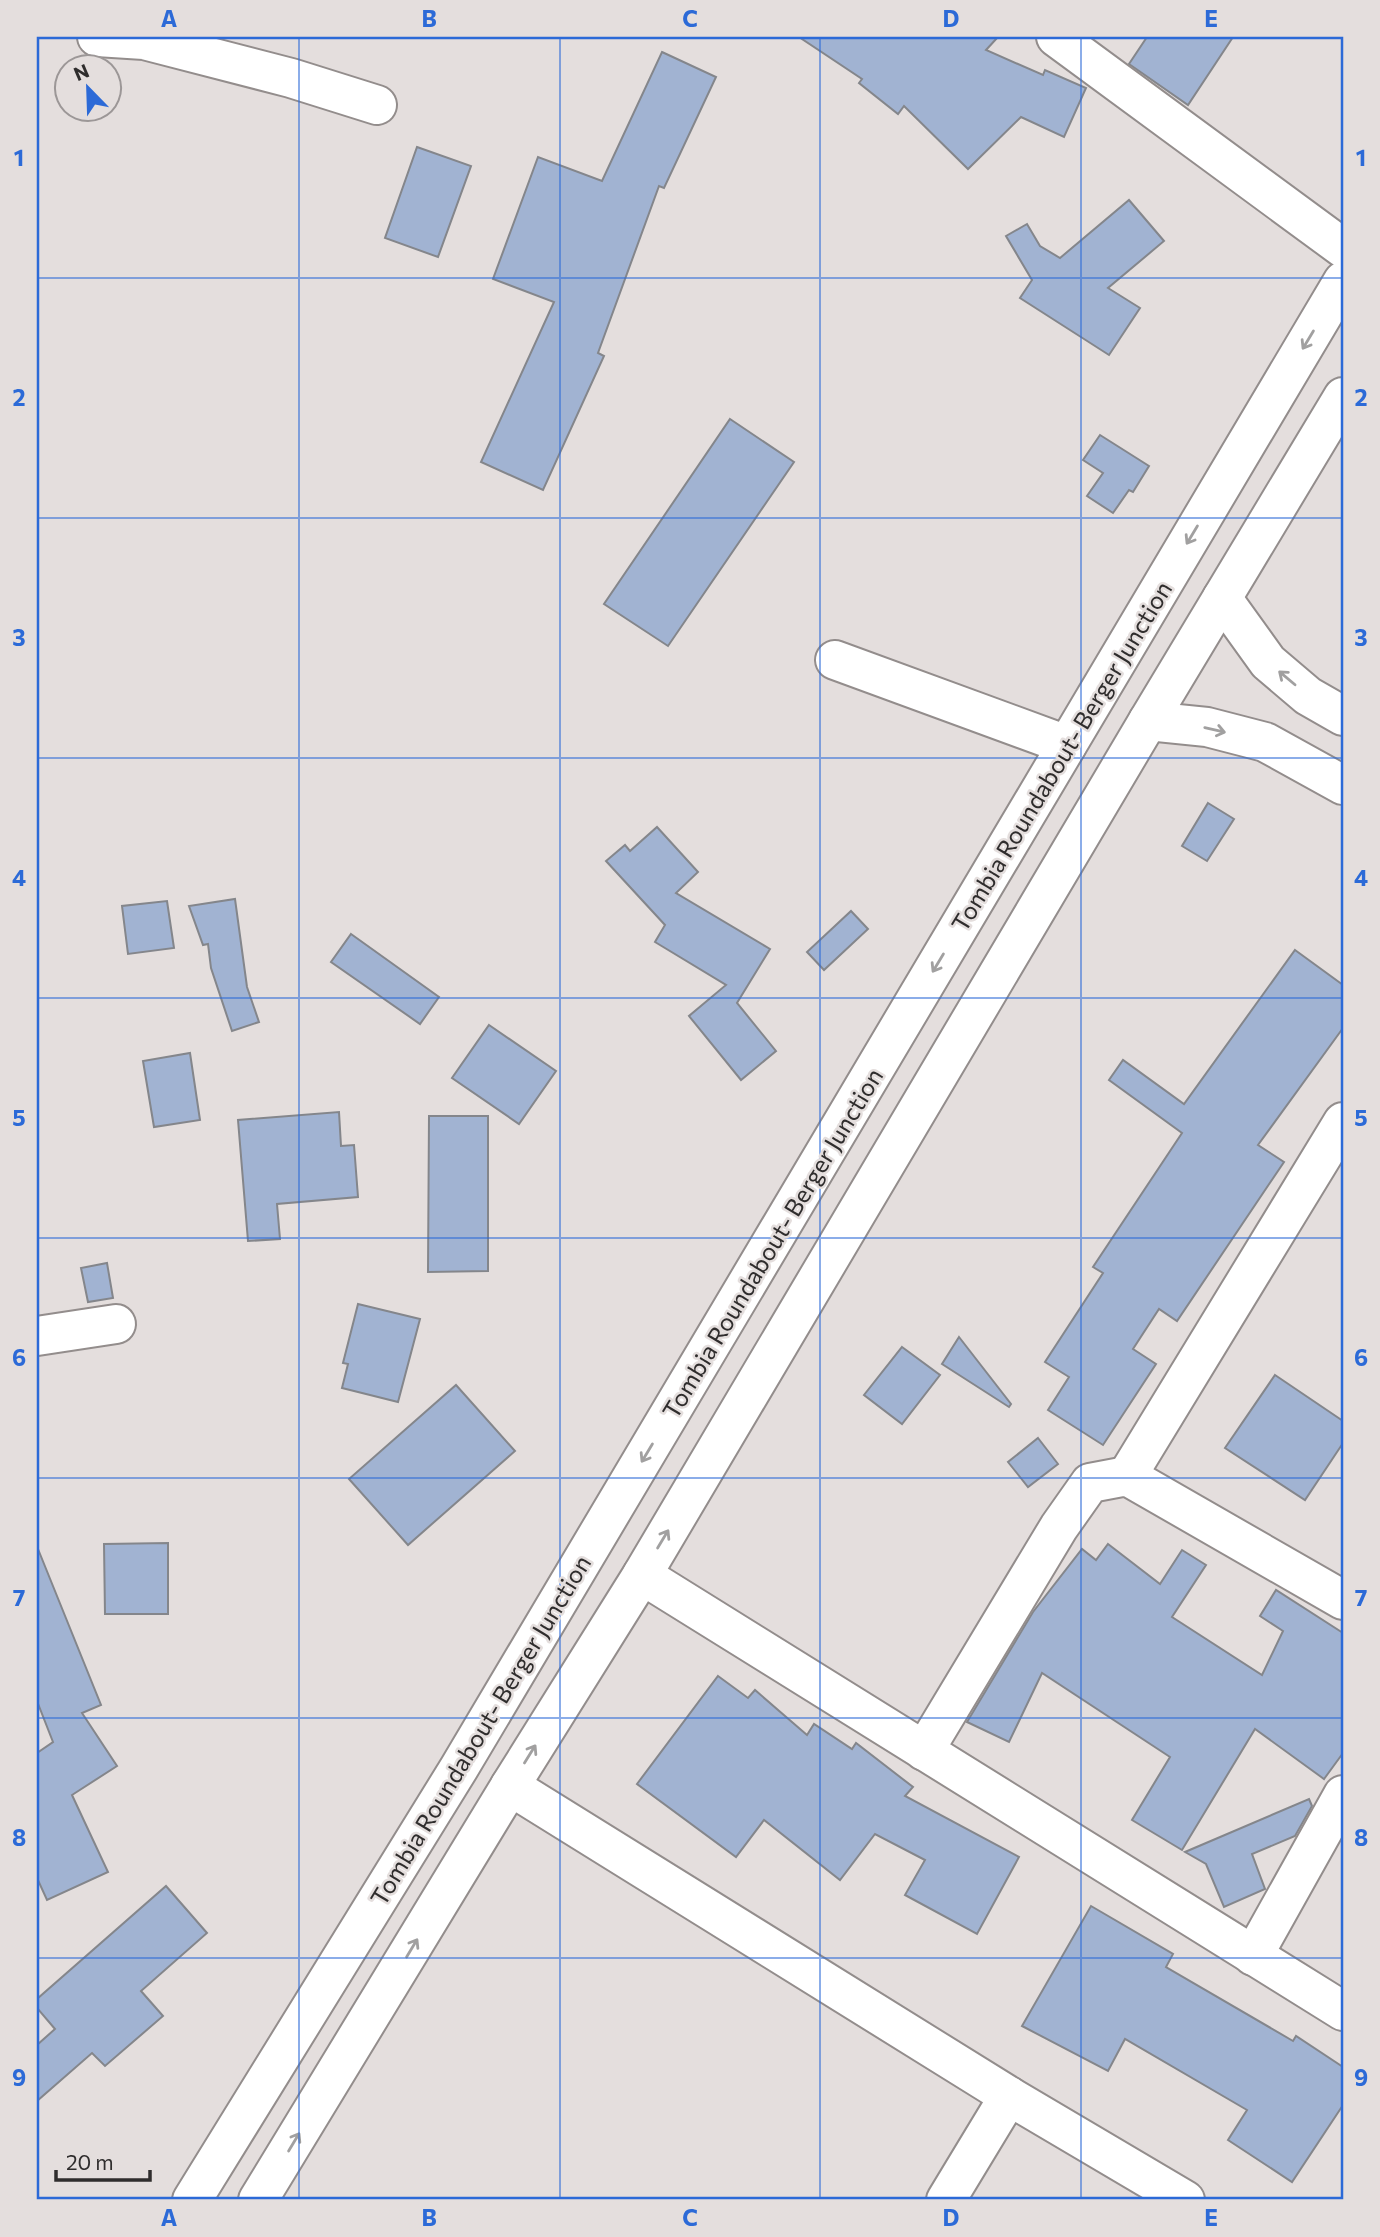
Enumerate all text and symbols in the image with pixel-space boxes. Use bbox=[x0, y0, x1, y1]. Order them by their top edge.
text: A bbox=[161, 4, 178, 32]
text: B bbox=[421, 4, 437, 32]
text: C bbox=[682, 4, 698, 32]
text: D bbox=[943, 4, 960, 32]
text: E bbox=[1204, 4, 1218, 32]
north arrow bbox=[52, 52, 122, 122]
text: N bbox=[70, 59, 92, 85]
text: 1 bbox=[14, 143, 24, 171]
text: 1 bbox=[1356, 143, 1366, 171]
one-way arrow bbox=[1301, 329, 1315, 349]
text: 2 bbox=[12, 383, 26, 411]
text: 2 bbox=[1354, 383, 1368, 411]
one-way arrow bbox=[1185, 525, 1199, 545]
street label: Tombia Roundabout- Berger Junction bbox=[945, 576, 1177, 936]
text: 3 bbox=[12, 623, 26, 651]
text: 3 bbox=[1354, 623, 1368, 651]
one-way arrow bbox=[1278, 670, 1296, 686]
one-way arrow bbox=[1203, 724, 1226, 737]
text: 4 bbox=[12, 863, 26, 891]
text: 4 bbox=[1354, 863, 1368, 891]
one-way arrow bbox=[931, 952, 945, 972]
street label: Tombia Roundabout- Berger Junction bbox=[656, 1063, 888, 1423]
text: 5 bbox=[12, 1103, 26, 1131]
text: 5 bbox=[1354, 1103, 1368, 1131]
text: 6 bbox=[12, 1343, 26, 1371]
text: 6 bbox=[1354, 1343, 1368, 1371]
one-way arrow bbox=[640, 1443, 654, 1463]
one-way arrow bbox=[657, 1530, 671, 1550]
street label: Tombia Roundabout- Berger Junction bbox=[364, 1550, 596, 1910]
text: 7 bbox=[13, 1583, 25, 1611]
text: 7 bbox=[1355, 1583, 1367, 1611]
one-way arrow bbox=[524, 1744, 538, 1764]
text: 8 bbox=[12, 1823, 26, 1851]
text: 8 bbox=[1354, 1823, 1368, 1851]
one-way arrow bbox=[405, 1938, 419, 1958]
text: 9 bbox=[12, 2063, 26, 2091]
text: 9 bbox=[1354, 2063, 1368, 2091]
one-way arrow bbox=[287, 2132, 301, 2152]
scale bar bbox=[56, 2139, 150, 2183]
text: 20 m bbox=[66, 2149, 114, 2174]
text: A bbox=[161, 2203, 178, 2231]
text: B bbox=[421, 2203, 437, 2231]
text: C bbox=[682, 2203, 698, 2231]
text: D bbox=[943, 2203, 960, 2231]
text: E bbox=[1204, 2203, 1218, 2231]

